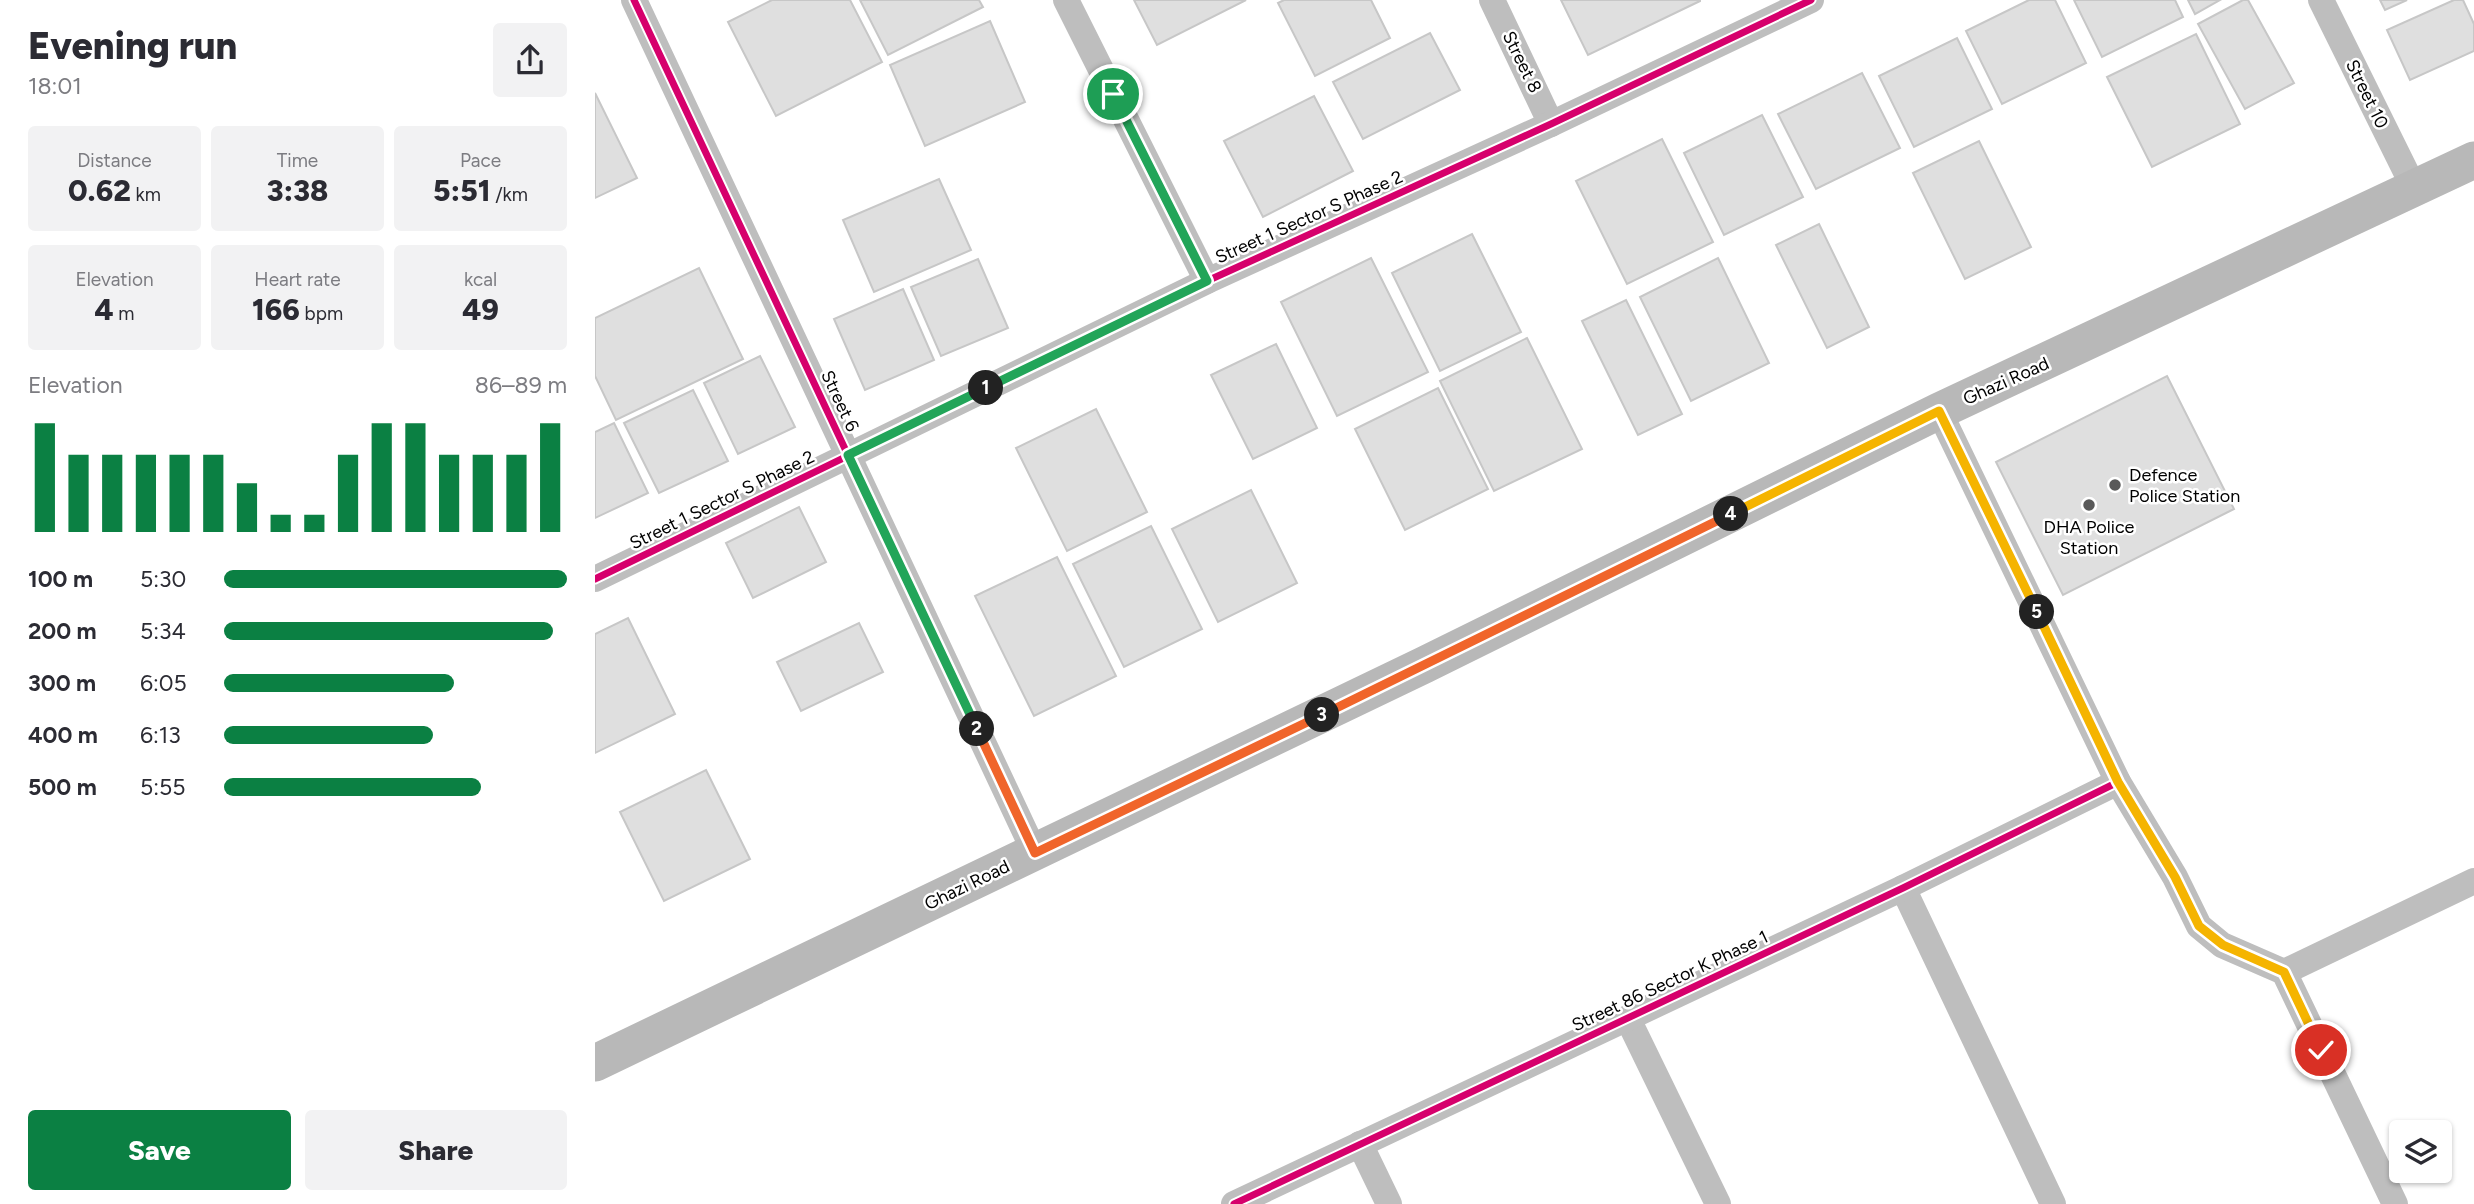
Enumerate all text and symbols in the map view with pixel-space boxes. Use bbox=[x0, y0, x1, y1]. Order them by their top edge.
text: Evening run bbox=[28, 23, 237, 69]
button: share bbox=[493, 23, 567, 97]
street label: Street 8 bbox=[1498, 28, 1546, 96]
street label: Street 10 bbox=[2341, 56, 2393, 132]
pin bbox=[1083, 64, 1143, 124]
text: 18:01 bbox=[28, 72, 82, 100]
icon: arrive bbox=[1094, 75, 1132, 113]
text: Distance bbox=[77, 149, 152, 172]
text: Time bbox=[277, 149, 318, 172]
text: Pace bbox=[460, 149, 501, 172]
street label: Street 1 Sector S Phase 2 bbox=[1212, 166, 1406, 268]
text: 0.62 bbox=[68, 172, 131, 209]
text: 3:38 bbox=[267, 172, 328, 209]
text: 5:51 bbox=[433, 172, 491, 209]
text: km bbox=[131, 183, 161, 206]
text: /km bbox=[491, 183, 528, 206]
text: Elevation bbox=[75, 268, 154, 291]
text: Heart rate bbox=[254, 268, 341, 291]
text: kcal bbox=[464, 268, 497, 291]
text: 4 bbox=[94, 291, 114, 328]
text: 166 bbox=[252, 291, 300, 328]
text: 49 bbox=[462, 291, 499, 328]
text: m bbox=[114, 302, 135, 325]
text: bpm bbox=[300, 302, 343, 325]
street label: Ghazi Road bbox=[1960, 352, 2052, 410]
street label: Street 6 bbox=[816, 367, 864, 435]
pin: 1 bbox=[969, 370, 1003, 406]
text: Elevation bbox=[28, 371, 123, 399]
text: 86–89 m bbox=[475, 371, 567, 399]
text: 1 bbox=[981, 376, 990, 399]
street label: Street 1 Sector S Phase 2 bbox=[626, 446, 818, 554]
place label: Defence Police Station bbox=[2129, 464, 2240, 507]
marker: Defence Police Station bbox=[2107, 477, 2123, 493]
pin: 4 bbox=[1713, 496, 1749, 532]
marker: DHA Police Station bbox=[2081, 497, 2097, 513]
text: 4 bbox=[1724, 502, 1737, 525]
place label: DHA Police Station bbox=[2044, 516, 2135, 559]
text: 100 m bbox=[28, 565, 93, 593]
text: 5:30 bbox=[140, 565, 186, 593]
pin: 5 bbox=[2019, 594, 2055, 630]
text: 5 bbox=[2031, 600, 2042, 623]
text: 200 m bbox=[28, 617, 97, 645]
text: 5:34 bbox=[140, 617, 186, 645]
text: 300 m bbox=[28, 669, 96, 697]
text: 6:05 bbox=[140, 669, 187, 697]
pin: 3 bbox=[1305, 698, 1339, 732]
text: 3 bbox=[1316, 703, 1327, 726]
pin: 2 bbox=[959, 712, 995, 746]
text: 2 bbox=[971, 717, 982, 740]
text: 400 m bbox=[28, 721, 98, 749]
text: 6:13 bbox=[140, 721, 181, 749]
text: 500 m bbox=[28, 773, 97, 801]
text: 5:55 bbox=[140, 773, 186, 801]
street label: Ghazi Road bbox=[921, 855, 1013, 915]
street label: Street 86 Sector K Phase 1 bbox=[1568, 926, 1772, 1036]
pin bbox=[2291, 1020, 2351, 1080]
icon: check bbox=[2302, 1031, 2340, 1069]
button: Save bbox=[28, 1110, 291, 1190]
button: Share bbox=[305, 1110, 567, 1190]
map controls bbox=[2389, 1120, 2452, 1183]
button: layers bbox=[2389, 1120, 2452, 1183]

